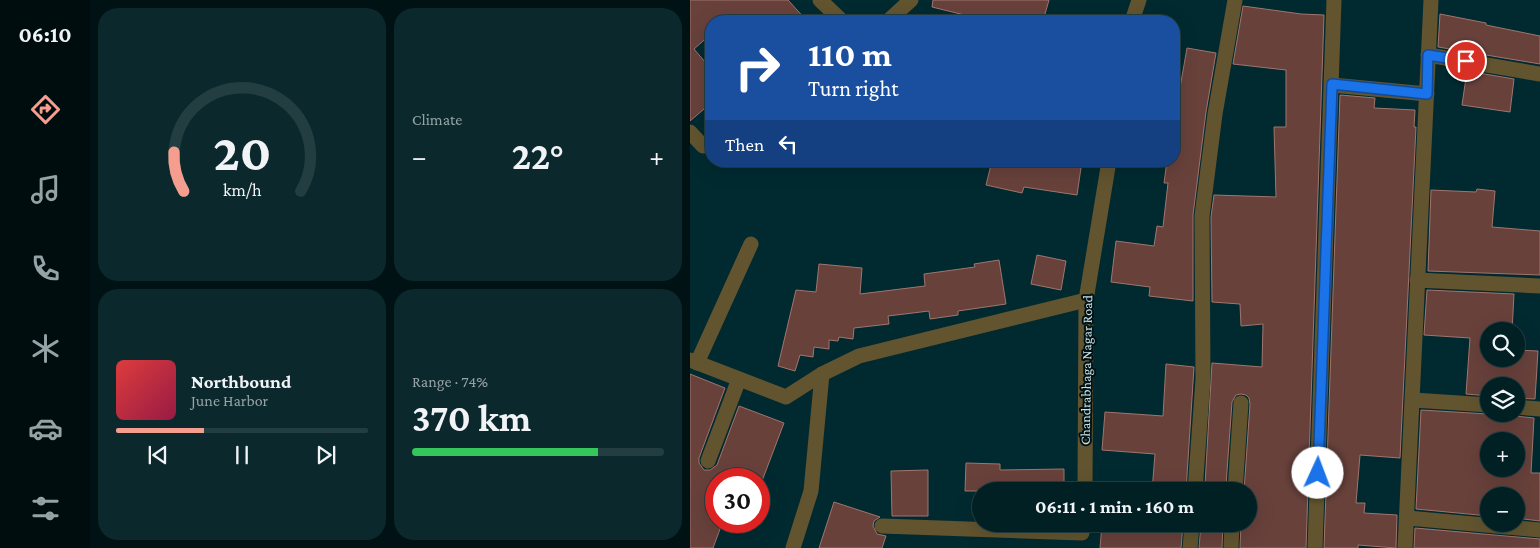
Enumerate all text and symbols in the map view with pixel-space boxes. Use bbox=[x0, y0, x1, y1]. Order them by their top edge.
text: 06:10 bbox=[18, 22, 72, 47]
icon: right bbox=[725, 35, 790, 100]
text: 110 m bbox=[808, 35, 892, 74]
pin bbox=[1445, 40, 1487, 82]
icon: arrive bbox=[1452, 47, 1480, 75]
text: Turn right bbox=[808, 76, 899, 101]
icon: directions bbox=[28, 92, 63, 127]
text: Climate bbox=[412, 111, 462, 128]
text: 20 bbox=[213, 123, 271, 181]
icon: left bbox=[774, 130, 802, 158]
text: Then bbox=[725, 134, 764, 155]
text: 22° bbox=[512, 135, 564, 177]
text: − bbox=[412, 141, 427, 172]
text: + bbox=[649, 141, 664, 172]
icon: music bbox=[28, 172, 63, 207]
text: km/h bbox=[223, 180, 262, 200]
icon: phone bbox=[28, 251, 63, 286]
street label: Chandrabhaga Nagar Road bbox=[1077, 294, 1095, 445]
map controls bbox=[1480, 322, 1525, 532]
button: search bbox=[1480, 322, 1525, 367]
icon: climate bbox=[28, 331, 63, 366]
text: Northbound bbox=[191, 371, 291, 392]
text: Range · 74% bbox=[412, 373, 488, 390]
button: layers bbox=[1480, 377, 1525, 422]
text: June Harbor bbox=[191, 392, 268, 409]
text: 370 km bbox=[412, 397, 531, 439]
icon: car bbox=[28, 411, 63, 446]
button: + bbox=[1480, 432, 1525, 477]
icon: previous bbox=[144, 441, 172, 469]
icon: pause bbox=[228, 441, 256, 469]
icon: next bbox=[312, 441, 340, 469]
position arrow bbox=[1291, 446, 1343, 498]
speed limit sign: 30 bbox=[705, 468, 770, 533]
button: − bbox=[1480, 487, 1525, 532]
icon: filters bbox=[28, 491, 63, 526]
text: 06:11 · 1 min · 160 m bbox=[1035, 496, 1194, 517]

